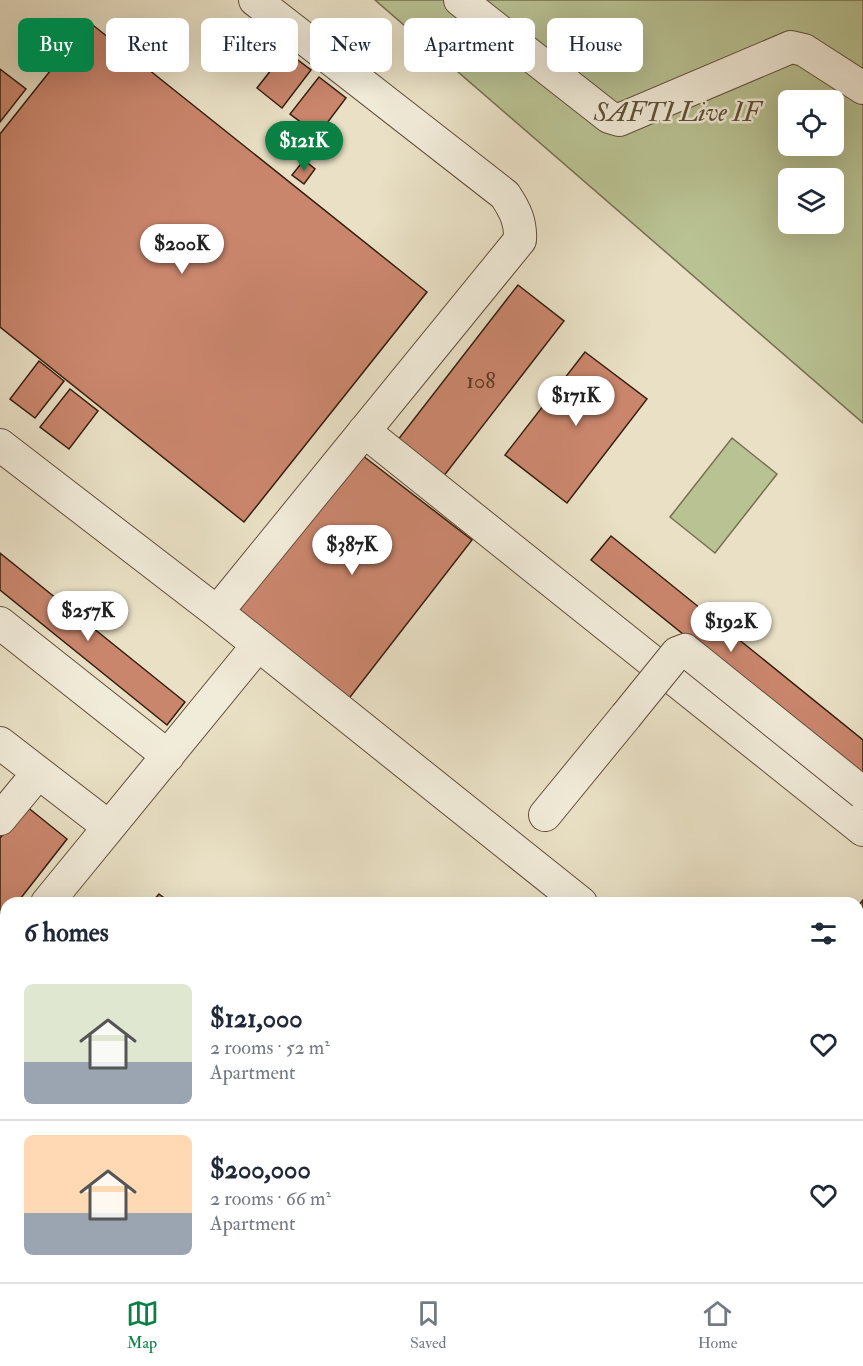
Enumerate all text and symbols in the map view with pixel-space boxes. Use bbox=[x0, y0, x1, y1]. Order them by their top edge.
chip: Buy bbox=[18, 18, 94, 72]
chip: Rent bbox=[106, 18, 189, 72]
chip: Filters bbox=[201, 18, 298, 72]
chip: New bbox=[310, 18, 392, 72]
chip: Apartment bbox=[404, 18, 535, 72]
chip: House bbox=[547, 18, 643, 72]
map controls bbox=[778, 90, 844, 234]
button: locate bbox=[778, 90, 844, 156]
park label: SAFTI Live IF bbox=[593, 97, 764, 129]
pin: $121K bbox=[262, 121, 346, 172]
text: $121K bbox=[279, 128, 329, 153]
button: layers bbox=[778, 168, 844, 234]
pin: $200K bbox=[140, 224, 224, 275]
text: $200K bbox=[154, 231, 210, 256]
house number: 108 bbox=[466, 367, 496, 395]
pin: $171K bbox=[534, 376, 618, 427]
text: $171K bbox=[552, 383, 600, 408]
pin: $387K bbox=[310, 525, 394, 576]
text: $387K bbox=[326, 532, 378, 557]
pin: $257K bbox=[46, 591, 130, 642]
text: $257K bbox=[61, 598, 115, 623]
pin: $192K bbox=[689, 602, 773, 653]
text: $192K bbox=[705, 609, 757, 634]
text: 6 homes bbox=[24, 917, 109, 949]
icon: filters bbox=[807, 917, 840, 950]
text: $121,000 bbox=[210, 1003, 303, 1035]
icon: home bbox=[72, 1008, 144, 1080]
icon: heart bbox=[807, 1028, 840, 1061]
text: 2 rooms · 52 m² bbox=[210, 1035, 330, 1060]
text: Apartment bbox=[210, 1060, 295, 1085]
text: $200,000 bbox=[210, 1154, 311, 1186]
icon: home bbox=[72, 1159, 144, 1231]
icon: heart bbox=[807, 1179, 840, 1212]
text: 2 rooms · 66 m² bbox=[210, 1186, 331, 1211]
text: Apartment bbox=[210, 1211, 295, 1236]
tab: Map bbox=[126, 1297, 159, 1353]
tab: Saved bbox=[410, 1297, 446, 1353]
tab: Home bbox=[698, 1297, 737, 1353]

